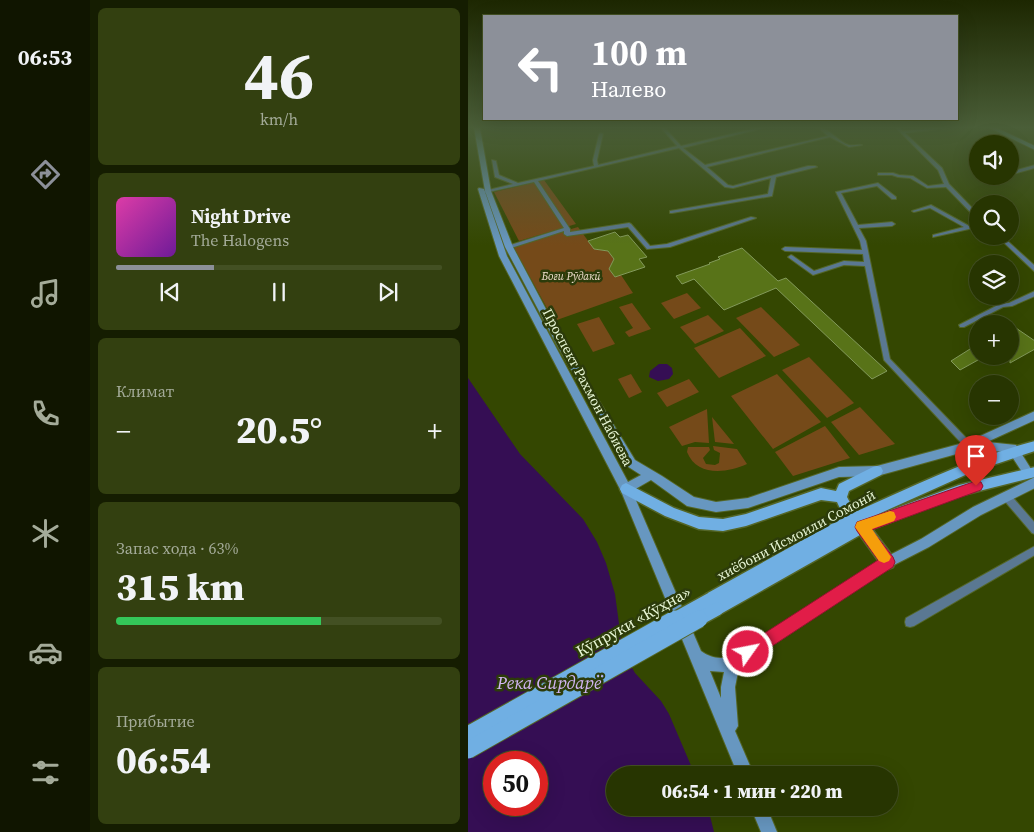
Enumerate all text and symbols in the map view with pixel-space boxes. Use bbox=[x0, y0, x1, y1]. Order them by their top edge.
text: 100 m bbox=[591, 29, 687, 77]
text: 46 bbox=[244, 31, 314, 120]
icon: left bbox=[508, 35, 573, 100]
text: 06:53 bbox=[18, 42, 72, 72]
text: Налево bbox=[591, 74, 666, 104]
text: km/h bbox=[260, 108, 298, 130]
map controls bbox=[969, 135, 1019, 425]
button: sound bbox=[969, 135, 1019, 185]
icon: directions bbox=[28, 157, 63, 192]
button: search bbox=[969, 195, 1019, 245]
text: Night Drive bbox=[191, 203, 291, 229]
text: The Halogens bbox=[191, 229, 289, 251]
button: layers bbox=[969, 255, 1019, 305]
park label: Боғи Рӯдакӣ bbox=[540, 269, 601, 284]
icon: music bbox=[28, 276, 63, 311]
icon: previous bbox=[156, 278, 184, 306]
icon: pause bbox=[265, 278, 293, 306]
icon: next bbox=[374, 278, 402, 306]
street label: Проспект Рахмон Набиева bbox=[538, 305, 639, 470]
button: + bbox=[969, 315, 1019, 365]
button: − bbox=[969, 375, 1019, 425]
text: Климат bbox=[116, 380, 174, 402]
icon: phone bbox=[28, 396, 63, 431]
text: 20.5° bbox=[236, 404, 322, 456]
text: − bbox=[116, 412, 131, 450]
text: + bbox=[427, 412, 442, 450]
pin bbox=[955, 435, 997, 486]
icon: arrive bbox=[962, 442, 990, 470]
street label: хиёбони Исмоили Сомонӣ bbox=[713, 485, 879, 585]
icon: climate bbox=[28, 516, 63, 551]
text: Запас хода · 63% bbox=[116, 537, 239, 559]
text: 315 km bbox=[116, 561, 244, 613]
street label: Кӯпруки «Кӯҳна» bbox=[572, 580, 695, 662]
position arrow bbox=[721, 625, 773, 677]
icon: car bbox=[28, 635, 63, 670]
water label: Река Сирдарё bbox=[496, 670, 603, 695]
text: Прибытие bbox=[116, 710, 195, 732]
text: 06:54 bbox=[116, 734, 211, 786]
speed limit sign: 50 bbox=[483, 751, 548, 816]
icon: filters bbox=[28, 755, 63, 790]
text: 06:54 · 1 мин · 220 m bbox=[662, 778, 842, 804]

